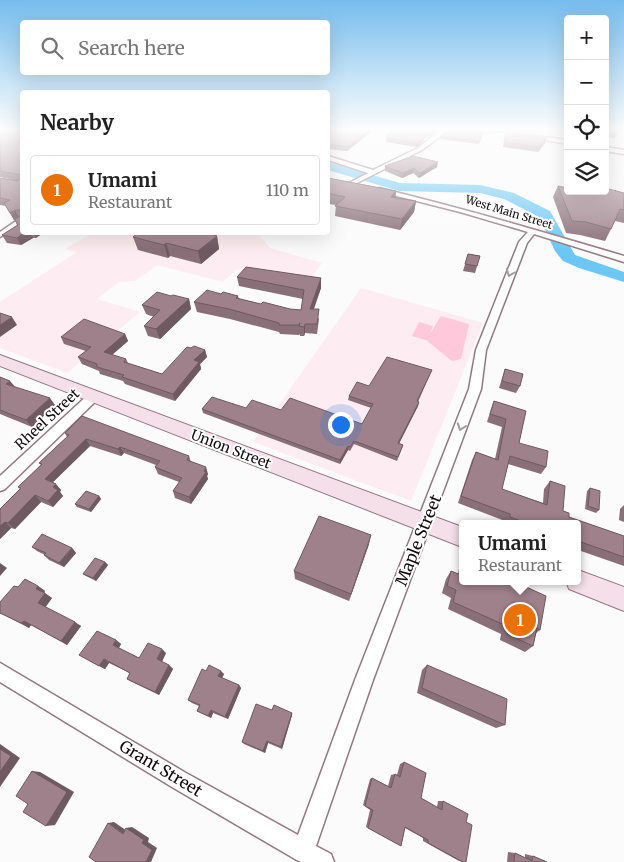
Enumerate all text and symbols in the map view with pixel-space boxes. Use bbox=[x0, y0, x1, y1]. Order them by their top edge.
map controls bbox=[564, 15, 609, 195]
button: + bbox=[564, 15, 609, 60]
search box bbox=[20, 20, 330, 75]
icon: search bbox=[38, 34, 66, 62]
text: Search here bbox=[78, 36, 185, 60]
button: − bbox=[564, 60, 609, 105]
button: locate bbox=[564, 105, 609, 150]
text: Nearby bbox=[40, 109, 114, 136]
button: layers bbox=[564, 150, 609, 195]
text: Umami bbox=[88, 168, 157, 192]
text: 1 bbox=[53, 180, 61, 200]
text: 110 m bbox=[266, 180, 309, 200]
text: Restaurant bbox=[88, 192, 172, 212]
street label: West Main Street bbox=[463, 192, 555, 232]
one-way arrow bbox=[506, 269, 516, 277]
street label: Rheel Street bbox=[11, 384, 83, 453]
your location bbox=[328, 412, 354, 438]
one-way arrow bbox=[456, 423, 466, 431]
street label: Union Street bbox=[188, 425, 274, 473]
street label: Maple Street bbox=[391, 491, 446, 589]
popup bbox=[459, 520, 581, 585]
text: Umami bbox=[478, 531, 547, 555]
text: Restaurant bbox=[478, 555, 562, 575]
pin: 1 bbox=[504, 601, 536, 639]
street label: Grant Street bbox=[116, 735, 207, 801]

